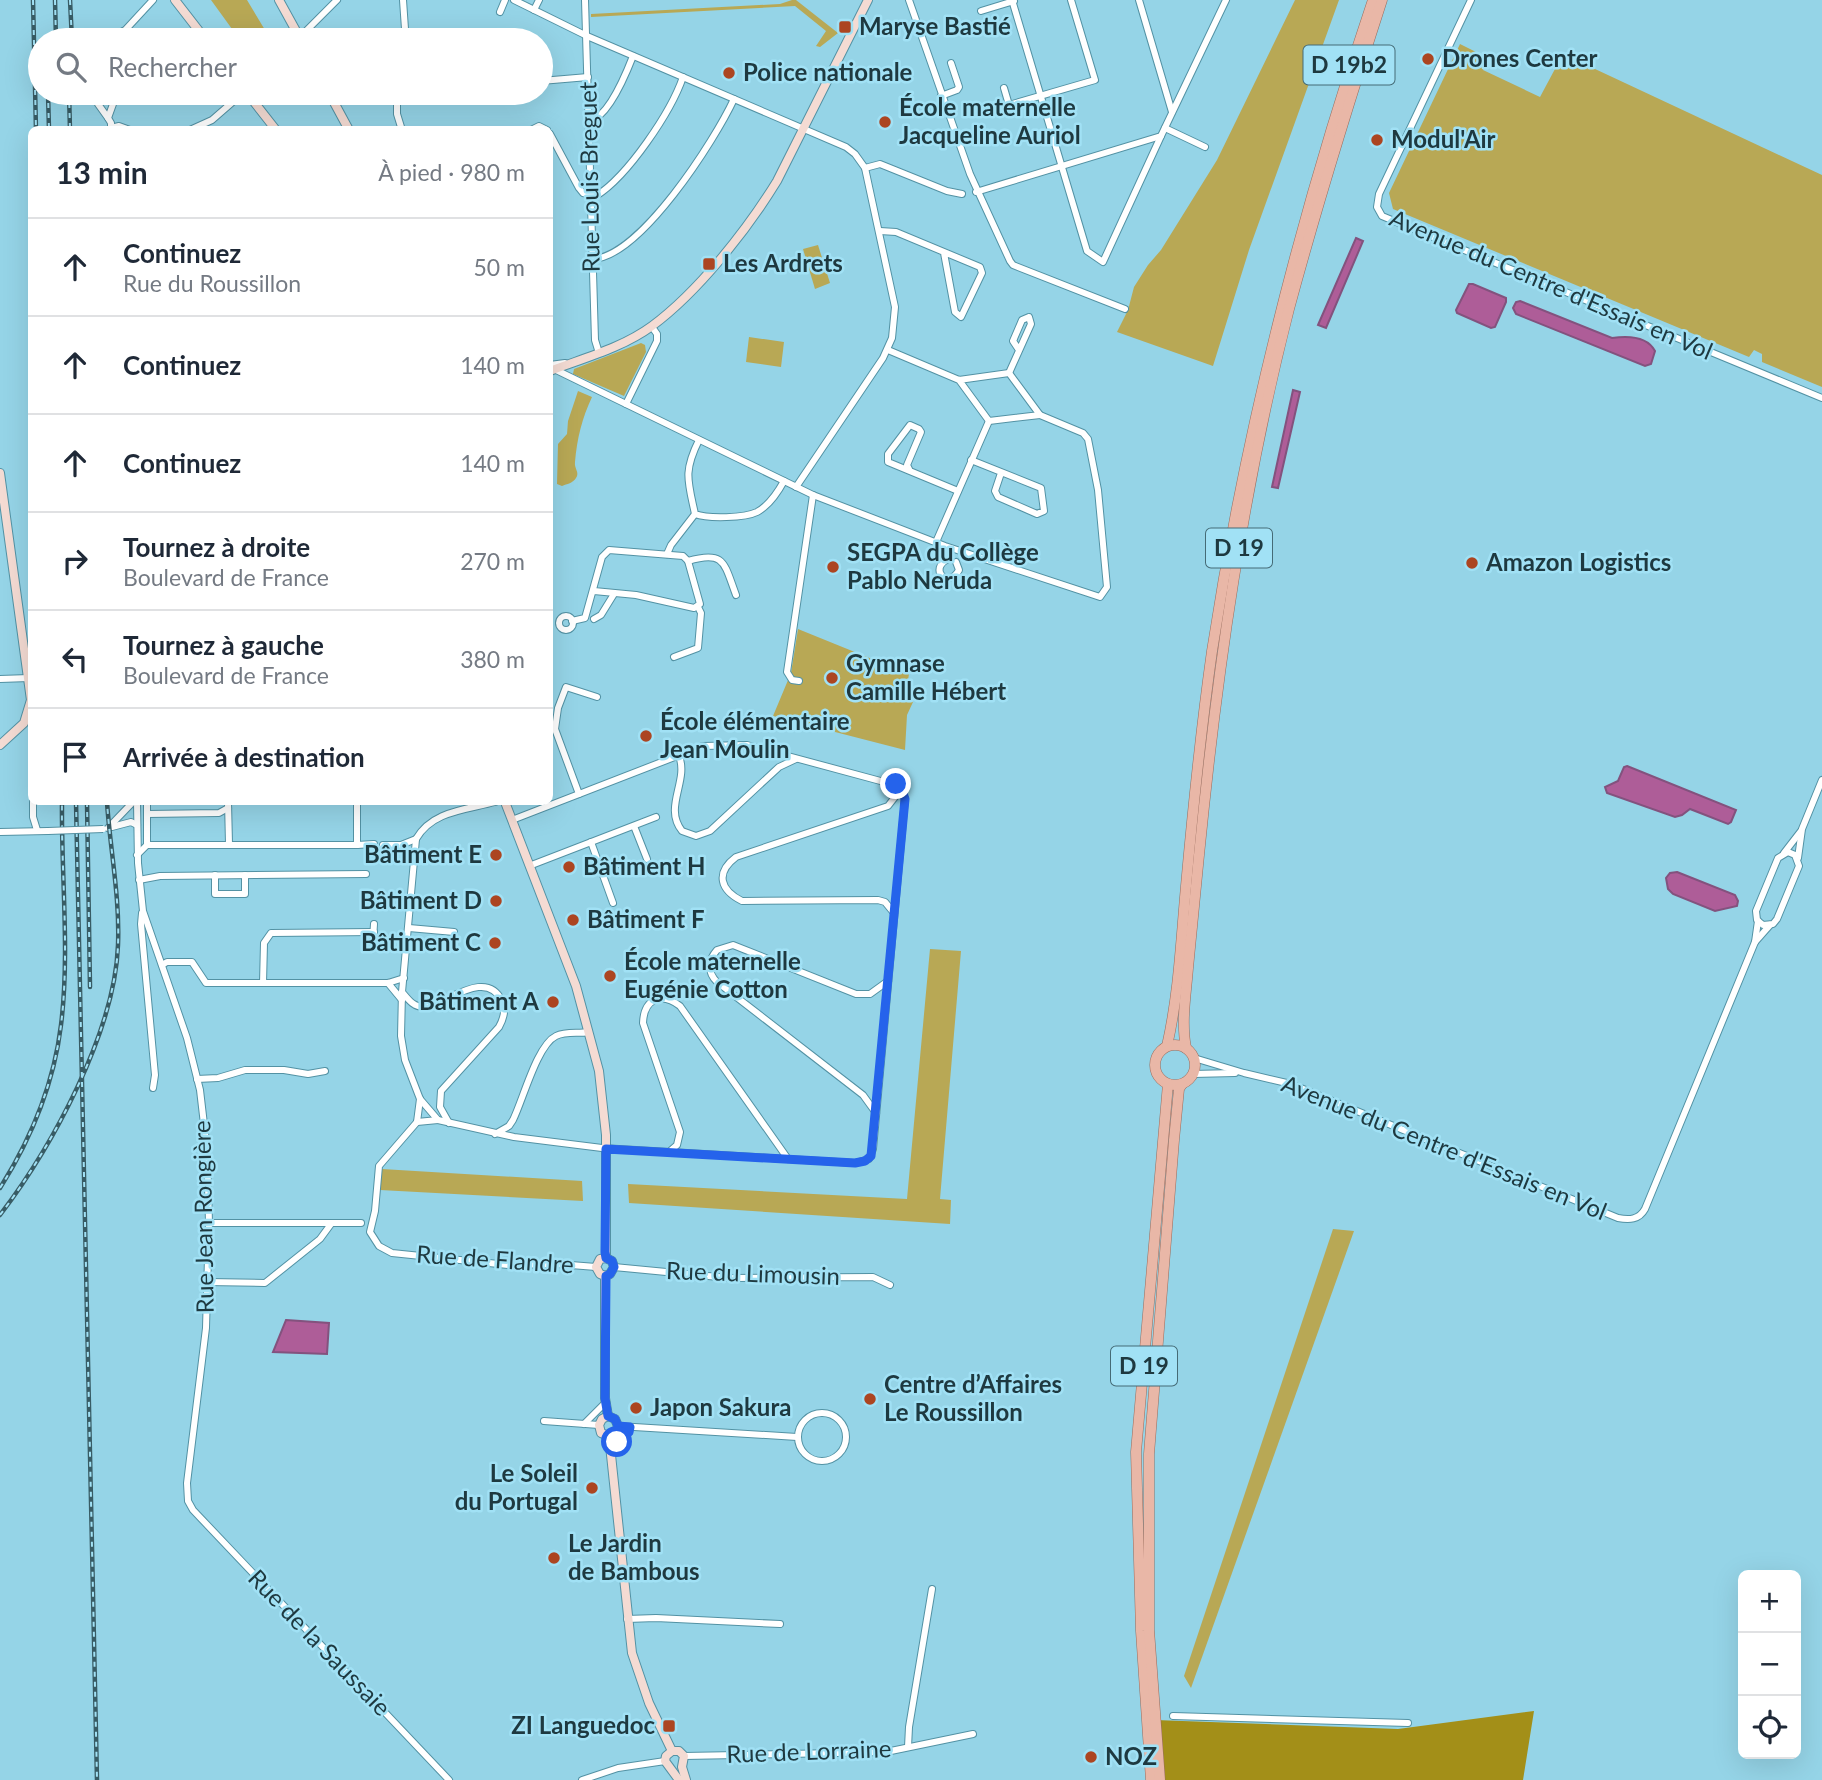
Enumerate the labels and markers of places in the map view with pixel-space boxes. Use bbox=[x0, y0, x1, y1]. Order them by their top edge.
place label: Maryse Bastié bbox=[859, 11, 1011, 40]
marker: Maryse Bastié bbox=[837, 19, 853, 35]
place label: Drones Center bbox=[1442, 43, 1598, 72]
marker: Drones Center bbox=[1420, 51, 1436, 67]
place label: Police nationale bbox=[743, 57, 913, 86]
marker: Police nationale bbox=[721, 65, 737, 81]
place label: École maternelle Jacqueline Auriol bbox=[899, 92, 1081, 149]
marker: École maternelle Jacqueline Auriol bbox=[877, 114, 893, 130]
place label: Modul'Air bbox=[1391, 124, 1496, 153]
marker: Modul'Air bbox=[1369, 132, 1385, 148]
place label: Les Ardrets bbox=[723, 248, 843, 277]
marker: Les Ardrets bbox=[701, 256, 717, 272]
place label: SEGPA du Collège Pablo Neruda bbox=[847, 537, 1039, 594]
place label: Amazon Logistics bbox=[1485, 547, 1671, 576]
marker: Amazon Logistics bbox=[1464, 555, 1480, 571]
marker: SEGPA du Collège Pablo Neruda bbox=[825, 559, 841, 575]
place label: Gymnase Camille Hébert bbox=[846, 648, 1006, 705]
marker: Gymnase Camille Hébert bbox=[824, 670, 840, 686]
place label: École élémentaire Jean Moulin bbox=[660, 706, 850, 763]
marker: École élémentaire Jean Moulin bbox=[638, 728, 654, 744]
place label: Bâtiment E bbox=[364, 839, 482, 868]
marker: Bâtiment E bbox=[488, 847, 504, 863]
place label: Bâtiment H bbox=[583, 851, 706, 880]
marker: Bâtiment H bbox=[561, 859, 577, 875]
place label: Bâtiment D bbox=[360, 885, 482, 914]
marker: Bâtiment D bbox=[488, 893, 504, 909]
place label: Bâtiment F bbox=[587, 904, 705, 933]
marker: Bâtiment F bbox=[565, 912, 581, 928]
place label: Bâtiment C bbox=[361, 927, 481, 956]
marker: Bâtiment C bbox=[487, 935, 503, 951]
place label: École maternelle Eugénie Cotton bbox=[624, 946, 801, 1003]
marker: École maternelle Eugénie Cotton bbox=[602, 968, 618, 984]
place label: Bâtiment A bbox=[419, 986, 539, 1015]
marker: Bâtiment A bbox=[545, 994, 561, 1010]
place label: Centre d’Affaires Le Roussillon bbox=[884, 1369, 1062, 1426]
marker: Centre d’Affaires Le Roussillon bbox=[862, 1391, 878, 1407]
place label: Japon Sakura bbox=[650, 1392, 791, 1421]
marker: Japon Sakura bbox=[628, 1400, 644, 1416]
place label: Le Soleil du Portugal bbox=[455, 1458, 578, 1515]
marker: Le Soleil du Portugal bbox=[584, 1480, 600, 1496]
place label: Le Jardin de Bambous bbox=[568, 1528, 700, 1585]
marker: Le Jardin de Bambous bbox=[546, 1550, 562, 1566]
place label: ZI Languedoc bbox=[511, 1710, 655, 1739]
marker: ZI Languedoc bbox=[661, 1718, 677, 1734]
place label: NOZ bbox=[1105, 1741, 1157, 1770]
marker: NOZ bbox=[1083, 1749, 1099, 1765]

